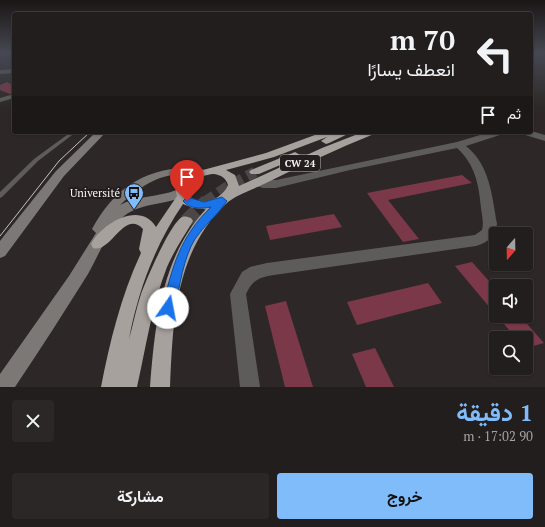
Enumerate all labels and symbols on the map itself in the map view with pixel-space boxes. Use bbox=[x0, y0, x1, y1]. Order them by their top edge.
road number: CW 24 bbox=[280, 155, 320, 171]
pin bbox=[170, 160, 204, 201]
bus stop icon: Université bbox=[123, 182, 145, 210]
place label: Université bbox=[70, 186, 120, 200]
north arrow bbox=[489, 227, 533, 271]
position arrow bbox=[147, 287, 189, 329]

